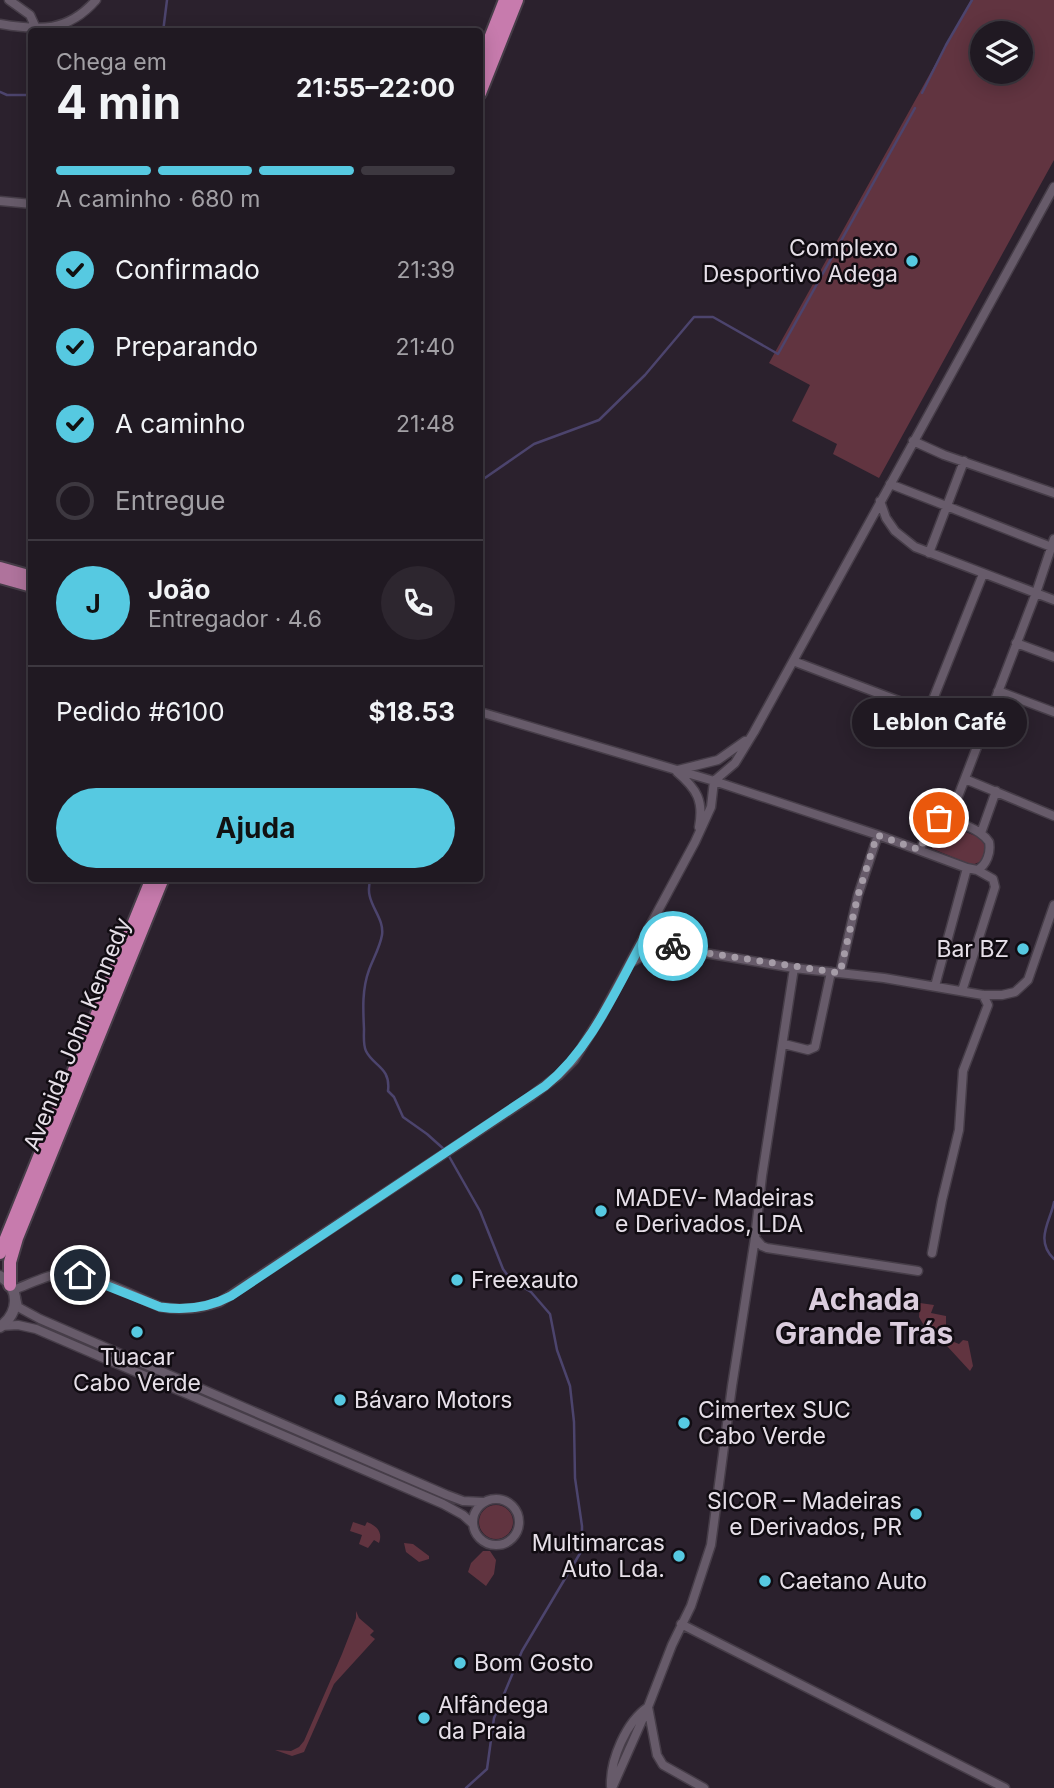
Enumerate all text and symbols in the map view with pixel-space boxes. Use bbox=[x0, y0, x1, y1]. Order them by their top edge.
map controls bbox=[970, 21, 1033, 84]
button: layers bbox=[970, 21, 1033, 84]
text: Chega em bbox=[56, 48, 167, 76]
text: 21:55–22:00 bbox=[296, 72, 455, 103]
text: 4 min bbox=[56, 74, 181, 130]
text: A caminho · 680 m bbox=[56, 185, 261, 213]
place label: Complexo Desportivo Adega bbox=[703, 234, 898, 288]
icon: check bbox=[56, 251, 94, 289]
marker: Complexo Desportivo Adega bbox=[904, 253, 920, 269]
text: Confirmado bbox=[115, 254, 260, 285]
text: 21:39 bbox=[397, 256, 455, 284]
icon: check bbox=[56, 328, 94, 366]
text: Preparando bbox=[115, 331, 258, 362]
text: 21:40 bbox=[396, 333, 455, 361]
icon: check bbox=[56, 405, 94, 443]
text: A caminho bbox=[115, 408, 245, 439]
text: 21:48 bbox=[396, 410, 455, 438]
text: Entregue bbox=[115, 485, 226, 516]
button: phone bbox=[381, 566, 455, 640]
text: João bbox=[148, 574, 210, 605]
text: J bbox=[85, 588, 101, 619]
text: Entregador · 4.6 bbox=[148, 605, 322, 633]
text: Pedido #6100 bbox=[56, 696, 225, 727]
text: $18.53 bbox=[368, 696, 455, 727]
callout: Leblon Café bbox=[852, 699, 1026, 748]
text: Leblon Café bbox=[872, 708, 1007, 736]
button: Ajuda bbox=[56, 788, 455, 868]
pin bbox=[909, 788, 969, 848]
icon: bag bbox=[920, 799, 958, 837]
courier bbox=[638, 911, 708, 981]
street label: Avenida John Kennedy bbox=[17, 913, 137, 1155]
icon: bike bbox=[654, 927, 692, 965]
place label: Bar BZ bbox=[936, 935, 1009, 963]
marker: Bar BZ bbox=[1015, 941, 1031, 957]
place label: MADEV- Madeiras e Derivados, LDA bbox=[615, 1184, 814, 1238]
marker: MADEV- Madeiras e Derivados, LDA bbox=[593, 1203, 609, 1219]
pin bbox=[50, 1245, 110, 1305]
icon: home bbox=[61, 1256, 99, 1294]
place label: Freexauto bbox=[471, 1266, 579, 1294]
marker: Freexauto bbox=[449, 1272, 465, 1288]
district label: Achada Grande Trás bbox=[775, 1281, 953, 1351]
marker: Tuacar Cabo Verde bbox=[129, 1324, 145, 1340]
place label: Tuacar Cabo Verde bbox=[73, 1343, 201, 1397]
place label: Bávaro Motors bbox=[354, 1386, 512, 1414]
marker: Bávaro Motors bbox=[332, 1392, 348, 1408]
place label: Cimertex SUC Cabo Verde bbox=[698, 1396, 851, 1450]
marker: Cimertex SUC Cabo Verde bbox=[676, 1415, 692, 1431]
place label: SICOR – Madeiras e Derivados, PR bbox=[707, 1487, 902, 1541]
marker: SICOR – Madeiras e Derivados, PR bbox=[908, 1506, 924, 1522]
place label: Multimarcas Auto Lda. bbox=[532, 1529, 665, 1583]
marker: Multimarcas Auto Lda. bbox=[671, 1548, 687, 1564]
place label: Caetano Auto bbox=[779, 1567, 927, 1595]
marker: Caetano Auto bbox=[757, 1573, 773, 1589]
place label: Bom Gosto bbox=[474, 1649, 594, 1677]
marker: Bom Gosto bbox=[452, 1655, 468, 1671]
place label: Alfândega da Praia bbox=[438, 1691, 549, 1745]
marker: Alfândega da Praia bbox=[416, 1710, 432, 1726]

